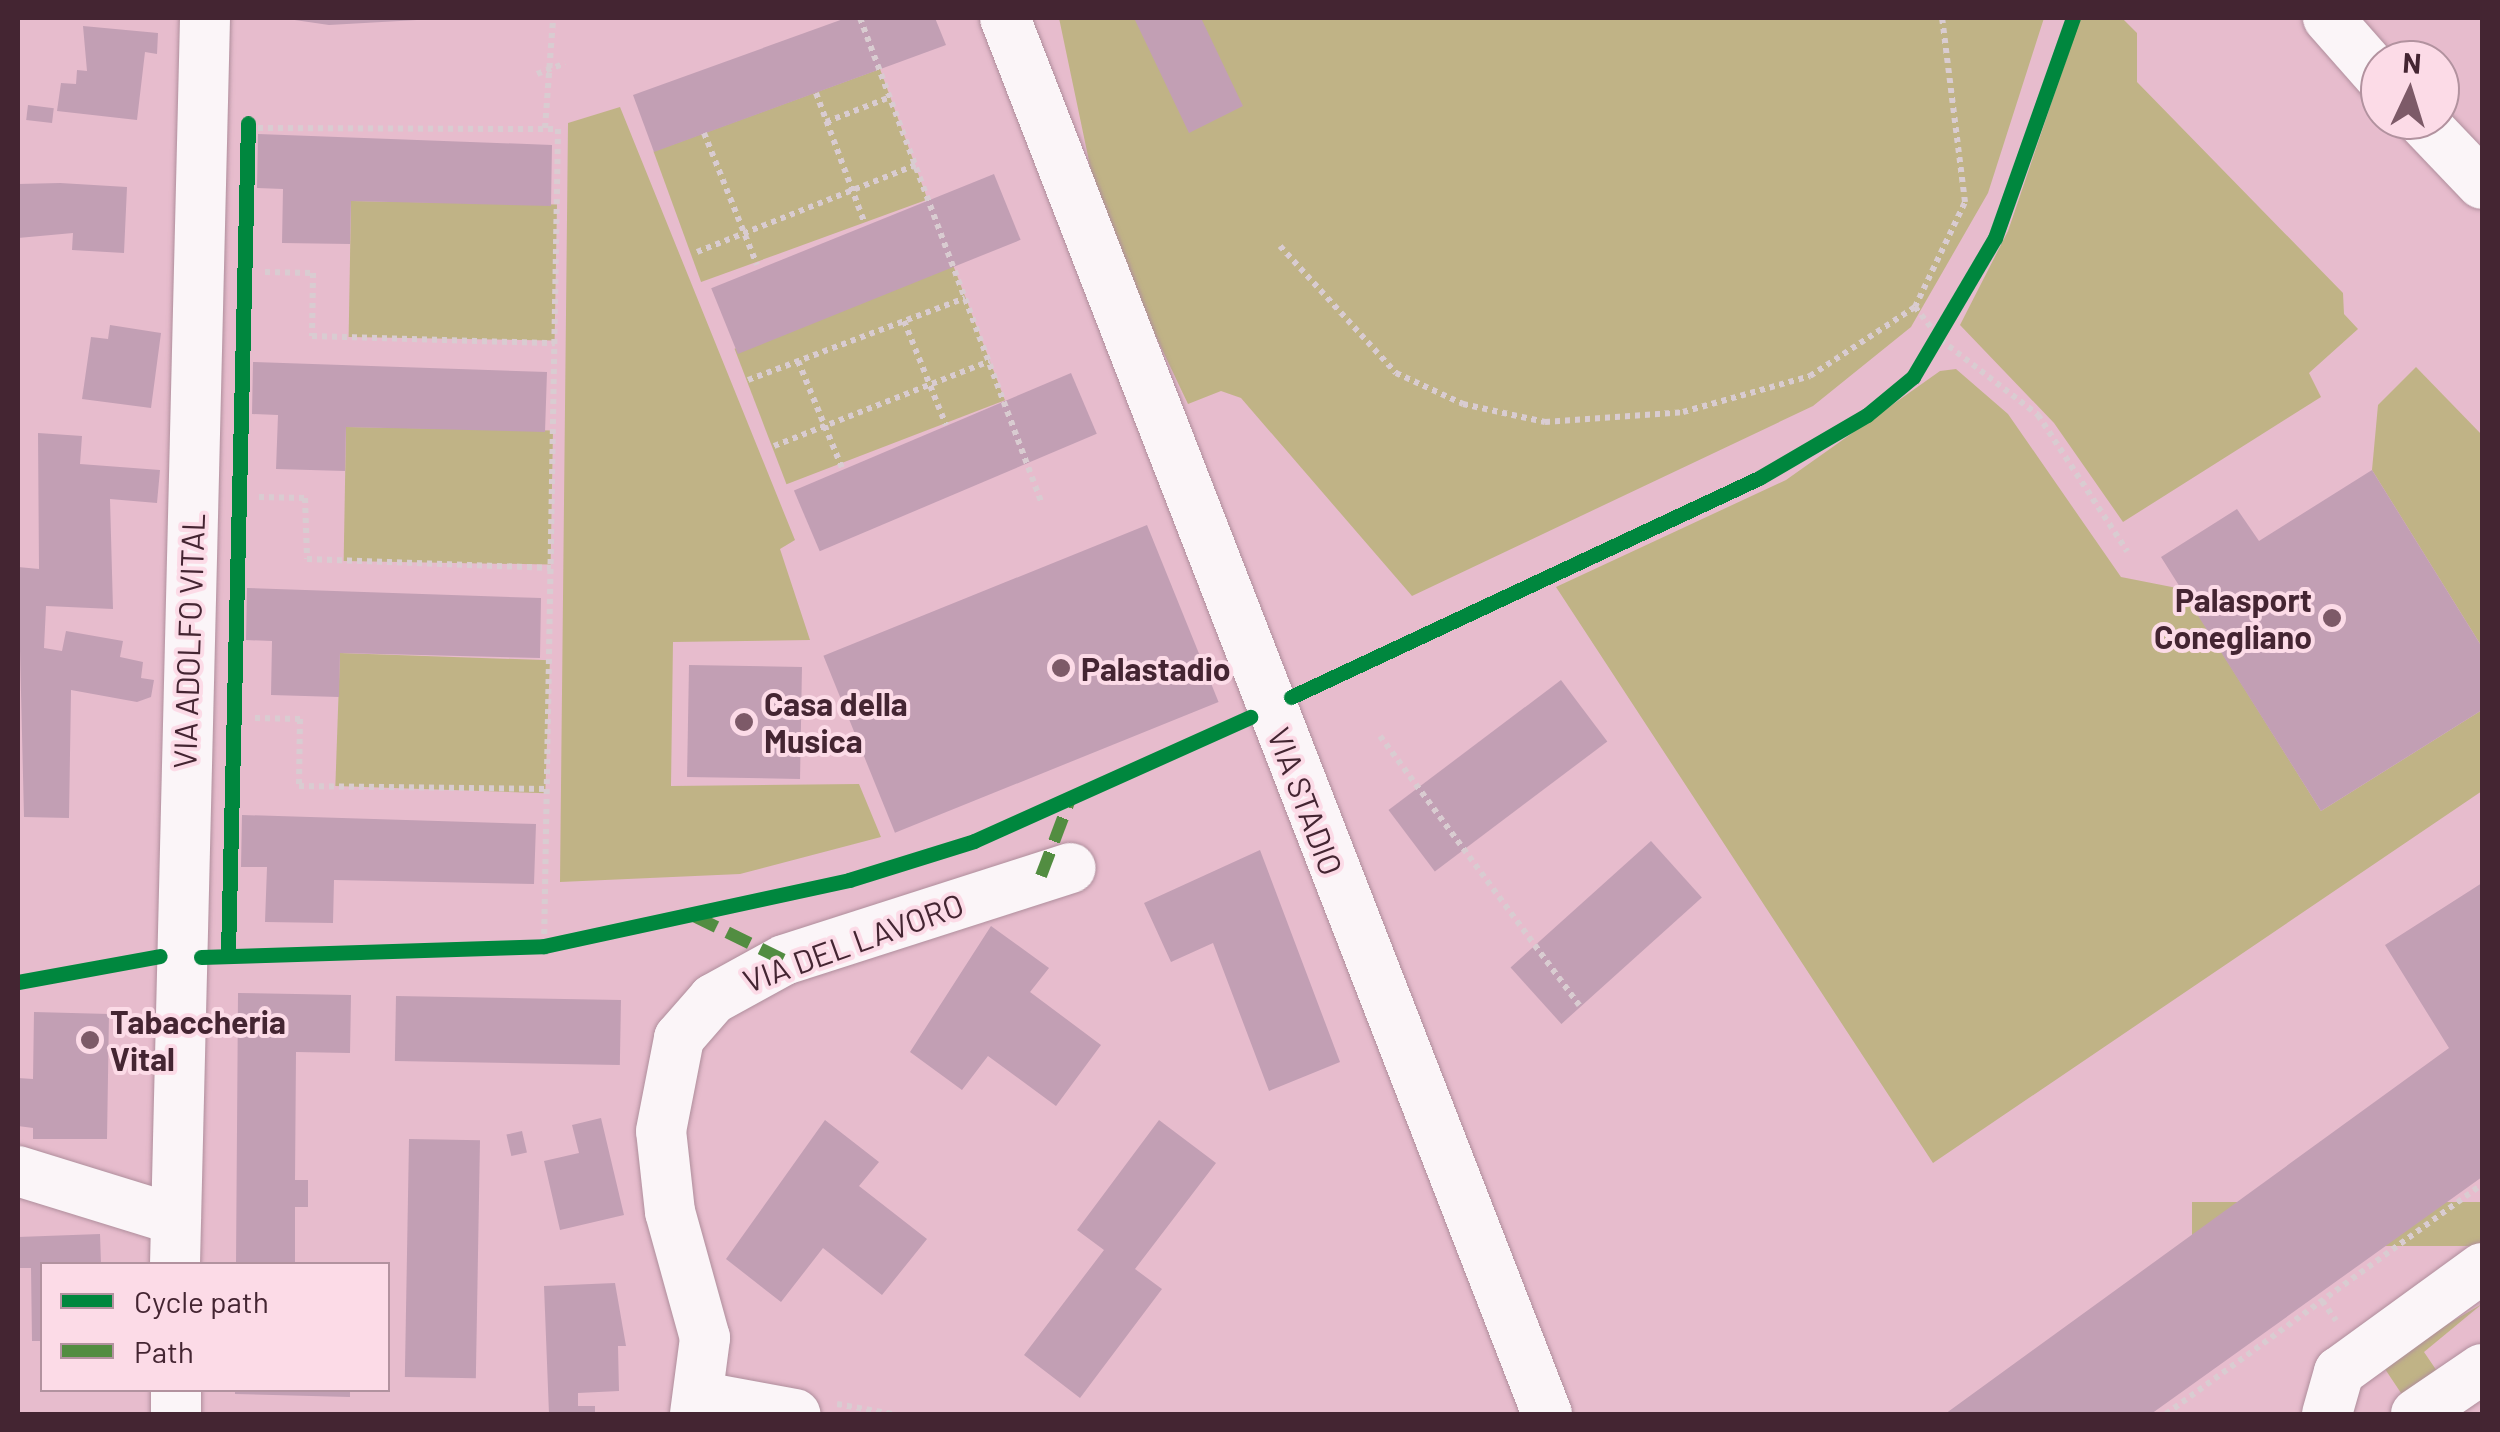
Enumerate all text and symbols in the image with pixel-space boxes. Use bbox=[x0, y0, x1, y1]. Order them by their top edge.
north arrow bbox=[2360, 40, 2460, 140]
text: N bbox=[2401, 44, 2422, 80]
street label: VIA ADOLFO VITAL bbox=[164, 513, 212, 769]
place label: Palasport Conegliano bbox=[2154, 581, 2312, 656]
marker: Palasport Conegliano bbox=[2321, 607, 2343, 629]
place label: Palastadio bbox=[1081, 649, 1231, 687]
marker: Palastadio bbox=[1050, 657, 1072, 679]
place label: Casa della Musica bbox=[764, 685, 908, 760]
marker: Casa della Musica bbox=[733, 711, 755, 733]
street label: VIA STADIO bbox=[1260, 722, 1352, 880]
street label: VIA DEL LAVORO bbox=[738, 884, 968, 1000]
place label: Tabaccheria Vital bbox=[110, 1003, 286, 1078]
marker: Tabaccheria Vital bbox=[79, 1029, 101, 1051]
legend bbox=[40, 1262, 390, 1392]
text: Cycle path bbox=[134, 1283, 269, 1319]
text: Path bbox=[134, 1333, 194, 1369]

